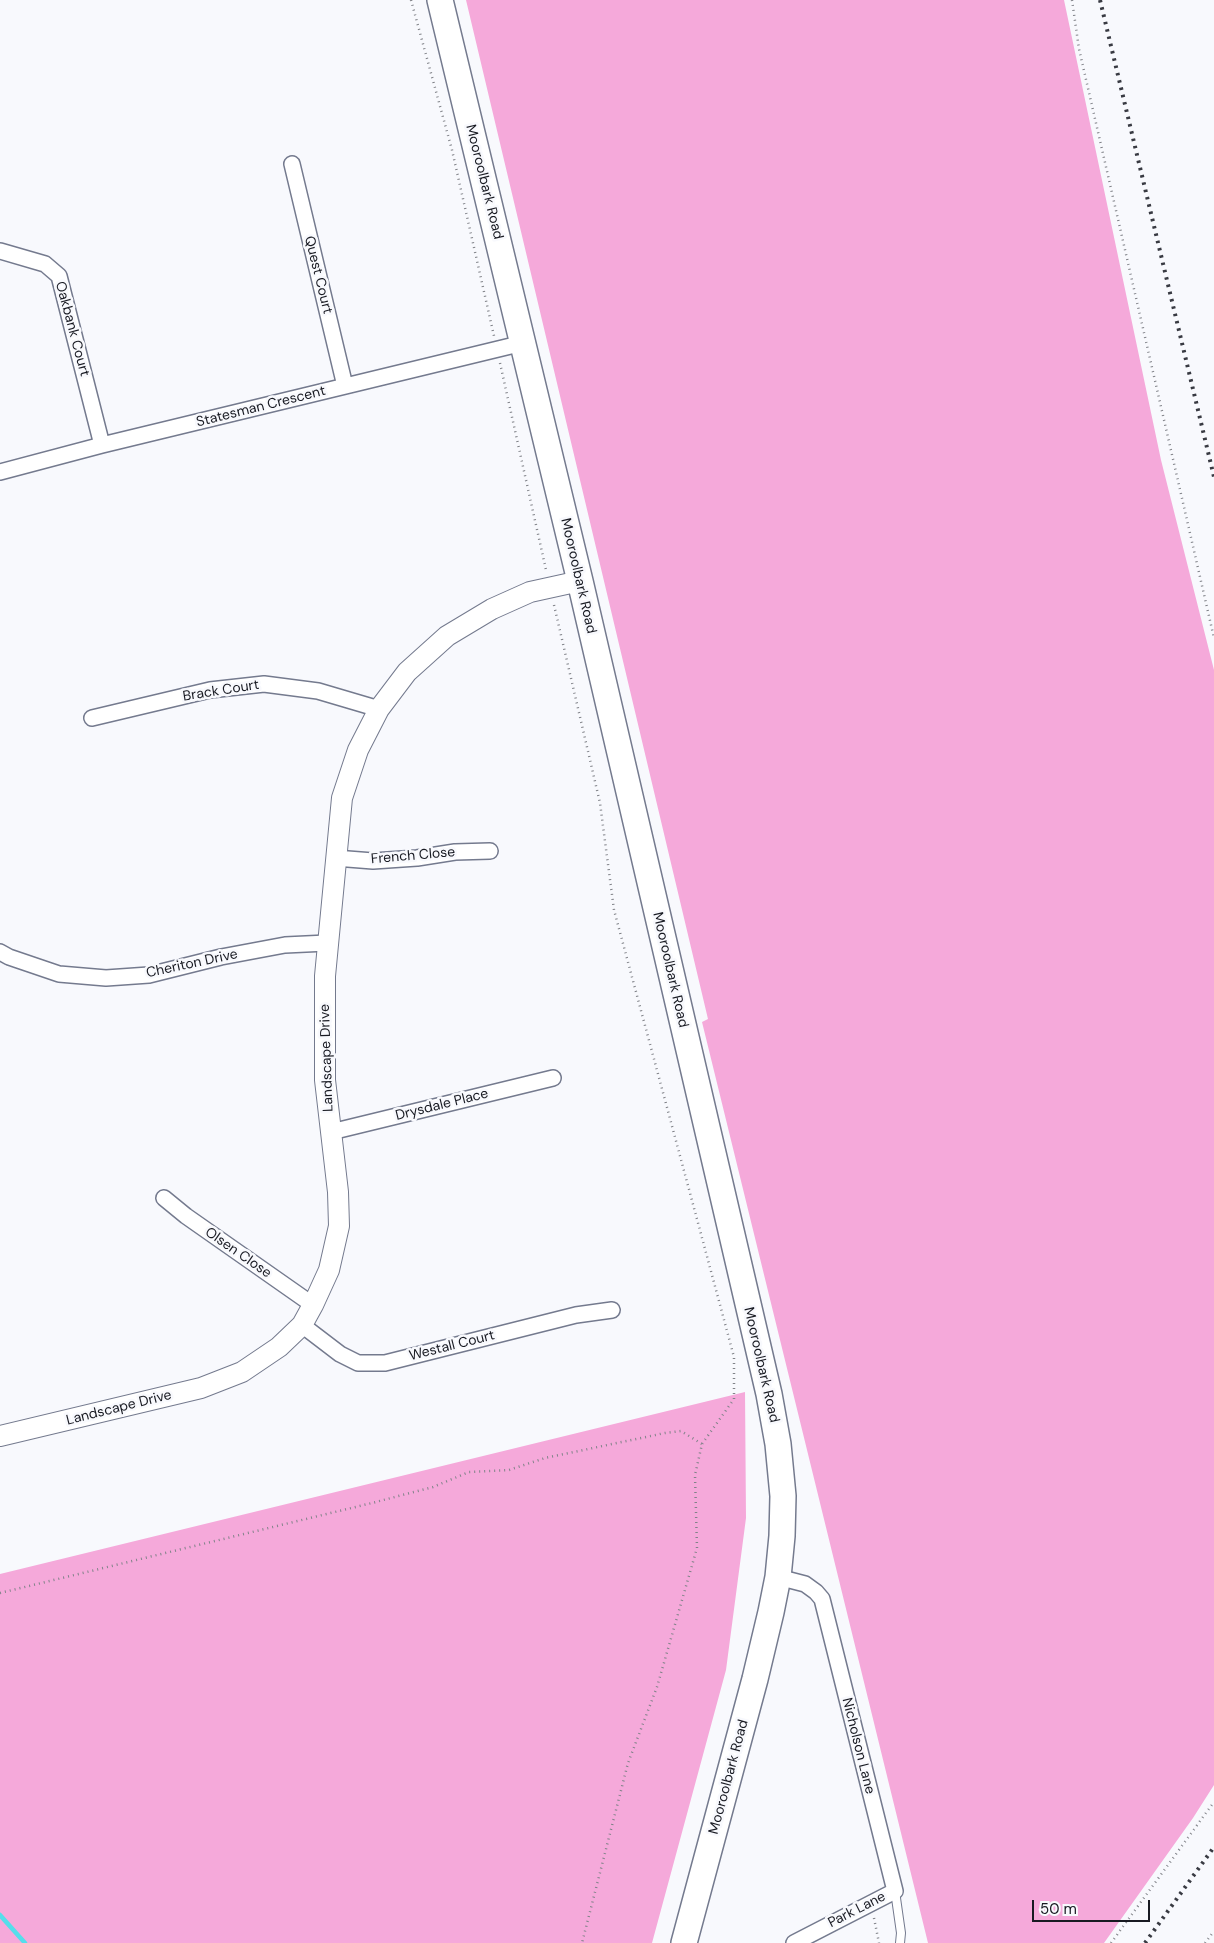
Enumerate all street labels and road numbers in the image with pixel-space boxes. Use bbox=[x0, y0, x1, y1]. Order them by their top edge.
street label: Mooroolbark Road bbox=[462, 123, 506, 241]
street label: Quest Court bbox=[300, 234, 336, 316]
street label: Oakbank Court bbox=[51, 280, 93, 378]
street label: Statesman Crescent bbox=[195, 383, 327, 431]
street label: Mooroolbark Road bbox=[557, 517, 599, 635]
street label: Brack Court bbox=[182, 677, 260, 705]
street label: French Close bbox=[370, 844, 456, 868]
street label: Mooroolbark Road bbox=[649, 911, 691, 1029]
street label: Cheriton Drive bbox=[145, 946, 239, 982]
street label: Landscape Drive bbox=[317, 1004, 337, 1112]
street label: Drysdale Place bbox=[394, 1085, 490, 1125]
street label: Olsen Close bbox=[202, 1224, 274, 1282]
street label: Mooroolbark Road bbox=[740, 1306, 782, 1424]
street label: Westall Court bbox=[407, 1327, 497, 1365]
street label: Landscape Drive bbox=[65, 1387, 173, 1429]
street label: Nicholson Lane bbox=[838, 1696, 878, 1796]
street label: Mooroolbark Road bbox=[706, 1718, 752, 1836]
street label: Park Lane bbox=[825, 1888, 889, 1932]

